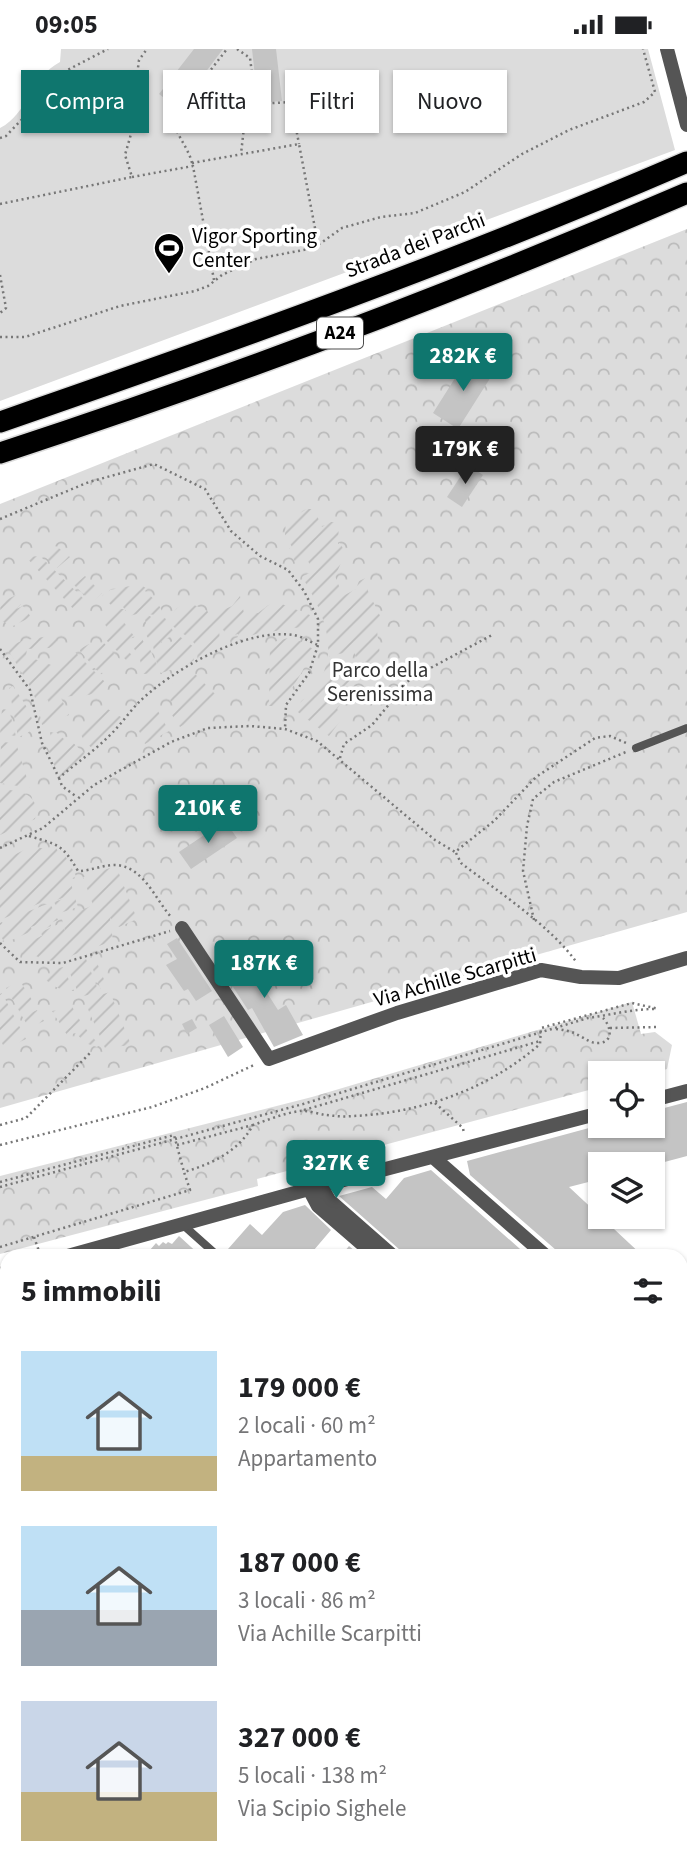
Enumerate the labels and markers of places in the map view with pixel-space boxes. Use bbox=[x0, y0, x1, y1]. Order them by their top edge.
place label: Vigor Sporting Center bbox=[192, 221, 317, 275]
sports icon: Vigor Sporting Center bbox=[152, 231, 186, 275]
pin: 282K € bbox=[406, 333, 520, 393]
pin: 179K € bbox=[408, 427, 522, 486]
pin: 210K € bbox=[151, 785, 265, 845]
pin: 187K € bbox=[207, 941, 321, 1000]
pin: 327K € bbox=[279, 1141, 393, 1200]

